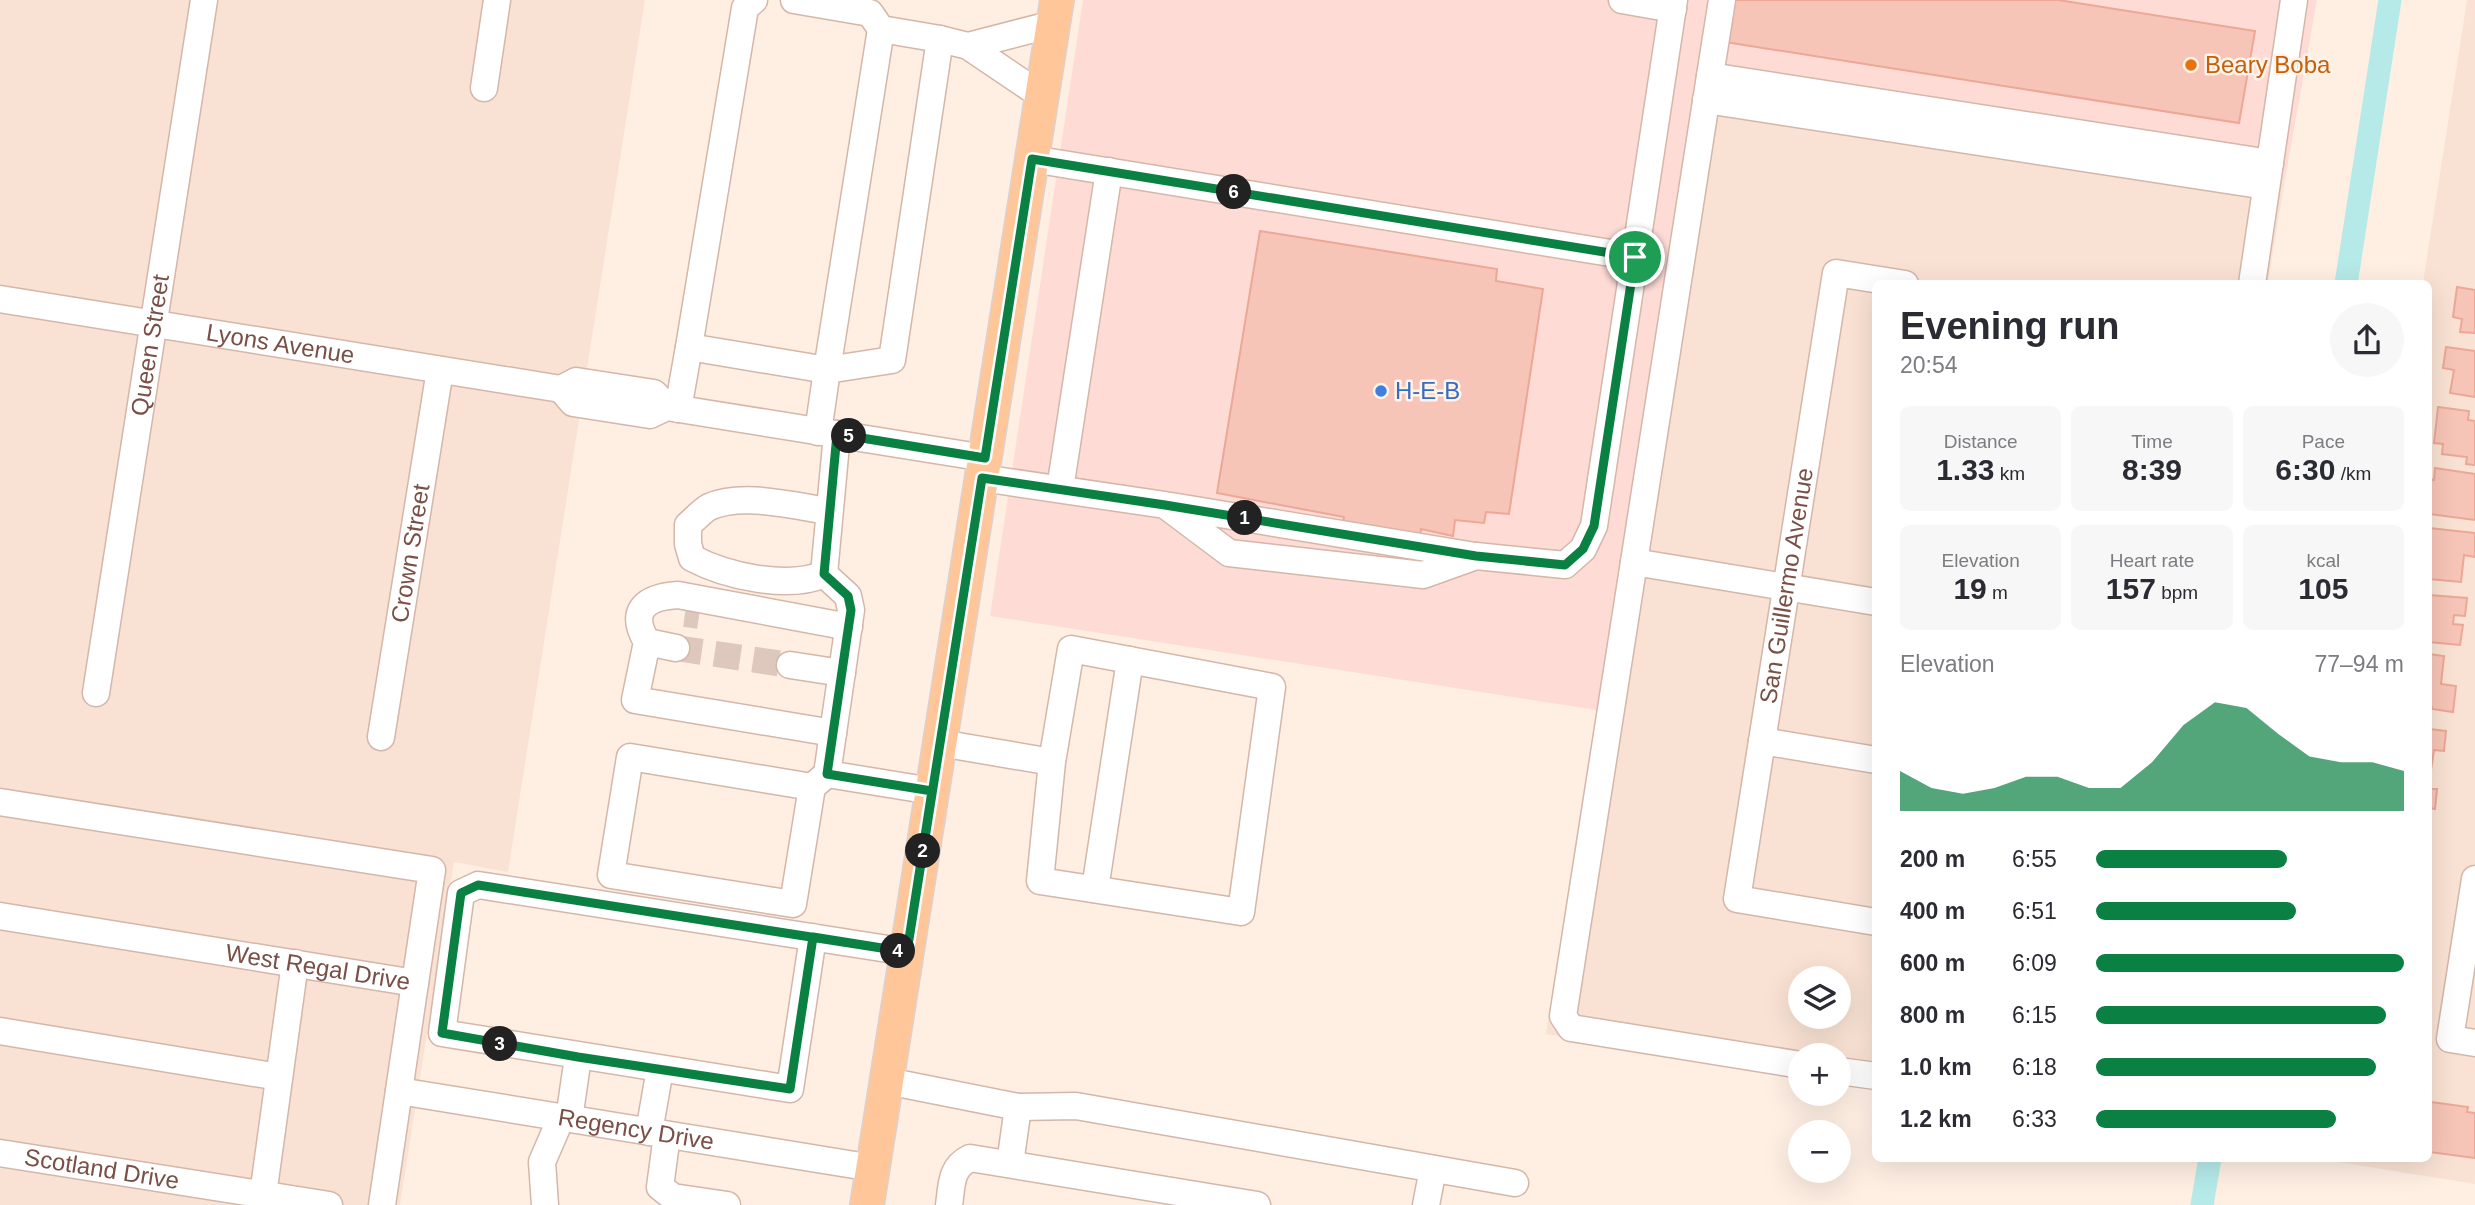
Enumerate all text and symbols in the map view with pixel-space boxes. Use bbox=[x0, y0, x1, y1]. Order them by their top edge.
place label: Beary Boba bbox=[2205, 51, 2331, 78]
marker: Beary Boba bbox=[2183, 57, 2199, 73]
pin: 6 bbox=[1216, 174, 1252, 210]
text: 6 bbox=[1228, 181, 1239, 202]
pin bbox=[1605, 227, 1665, 287]
icon: arrive bbox=[1616, 238, 1654, 276]
street label: Queen Street bbox=[125, 272, 174, 418]
button: share bbox=[2330, 303, 2404, 377]
text: Evening run bbox=[1900, 305, 2120, 347]
street label: Lyons Avenue bbox=[205, 318, 356, 369]
text: 20:54 bbox=[1900, 352, 1958, 378]
place label: H-E-B bbox=[1395, 377, 1460, 404]
marker: H-E-B bbox=[1373, 383, 1389, 399]
pin: 5 bbox=[832, 418, 866, 453]
text: 5 bbox=[843, 425, 854, 446]
text: Distance bbox=[1944, 431, 2018, 452]
text: Time bbox=[2131, 431, 2173, 452]
text: Pace bbox=[2302, 431, 2345, 452]
text: 1.33 bbox=[1936, 453, 1995, 486]
text: 8:39 bbox=[2122, 453, 2182, 486]
text: 6:30 bbox=[2275, 453, 2335, 486]
text: km bbox=[1995, 463, 2025, 484]
text: /km bbox=[2335, 463, 2371, 484]
street label: San Guillermo Avenue bbox=[1754, 466, 1818, 706]
street label: Crown Street bbox=[386, 482, 435, 625]
pin: 1 bbox=[1228, 500, 1262, 536]
text: 1 bbox=[1239, 507, 1250, 528]
text: Elevation bbox=[1942, 550, 2020, 571]
text: Heart rate bbox=[2110, 550, 2194, 571]
text: kcal bbox=[2306, 550, 2340, 571]
text: 19 bbox=[1953, 572, 1987, 605]
text: 157 bbox=[2106, 572, 2156, 605]
text: 105 bbox=[2298, 572, 2348, 605]
text: m bbox=[1987, 582, 2008, 603]
text: bpm bbox=[2156, 582, 2198, 603]
text: Elevation bbox=[1900, 651, 1995, 677]
text: 77–94 m bbox=[2314, 651, 2404, 677]
pin: 2 bbox=[906, 834, 940, 868]
text: 2 bbox=[917, 840, 928, 861]
text: 200 m bbox=[1900, 846, 1965, 872]
text: 6:55 bbox=[2012, 846, 2057, 872]
text: 400 m bbox=[1900, 898, 1965, 924]
text: 6:51 bbox=[2012, 898, 2057, 924]
pin: 4 bbox=[880, 934, 916, 968]
street label: West Regal Drive bbox=[224, 939, 412, 995]
text: 4 bbox=[892, 940, 903, 961]
text: 600 m bbox=[1900, 950, 1965, 976]
text: 6:09 bbox=[2012, 950, 2057, 976]
map controls bbox=[1788, 966, 1851, 1183]
button: layers bbox=[1788, 966, 1851, 1029]
text: 800 m bbox=[1900, 1002, 1965, 1028]
text: 6:15 bbox=[2012, 1002, 2057, 1028]
pin: 3 bbox=[482, 1026, 518, 1062]
text: 3 bbox=[494, 1033, 505, 1054]
button: + bbox=[1788, 1043, 1851, 1106]
text: 1.0 km bbox=[1900, 1054, 1972, 1080]
text: 6:18 bbox=[2012, 1054, 2057, 1080]
street label: Regency Drive bbox=[556, 1103, 716, 1155]
text: 1.2 km bbox=[1900, 1106, 1972, 1132]
text: 6:33 bbox=[2012, 1106, 2057, 1132]
button: − bbox=[1788, 1120, 1851, 1183]
street label: Scotland Drive bbox=[23, 1143, 181, 1194]

